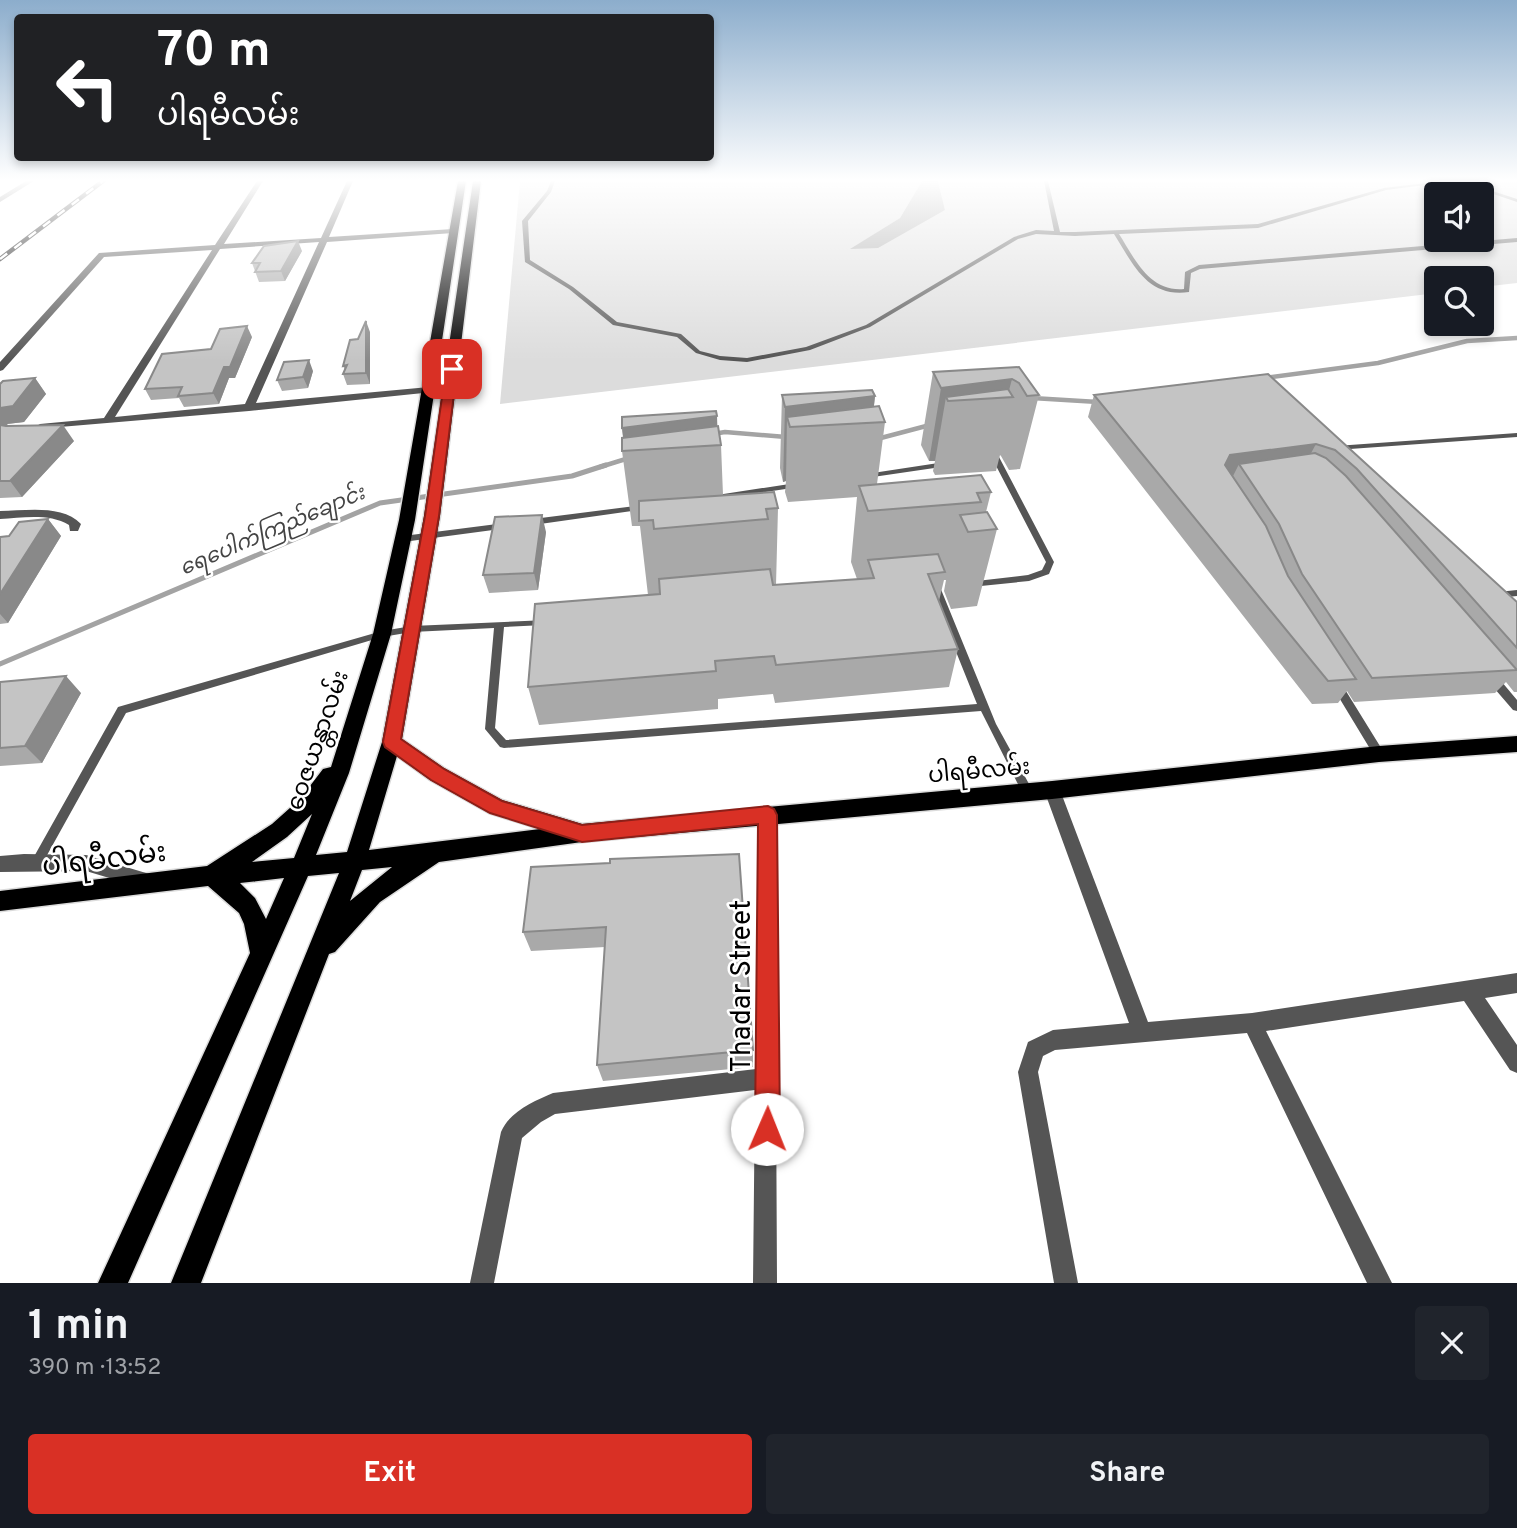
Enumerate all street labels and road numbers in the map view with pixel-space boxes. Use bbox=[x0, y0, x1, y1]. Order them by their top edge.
street label: ဝေဇယန္တာလမ်း bbox=[278, 666, 359, 815]
street label: ပါရမီလမ်း bbox=[927, 750, 1032, 793]
street label: ပါရမီလမ်း bbox=[40, 833, 169, 888]
street label: Thadar Street bbox=[725, 900, 761, 1072]

